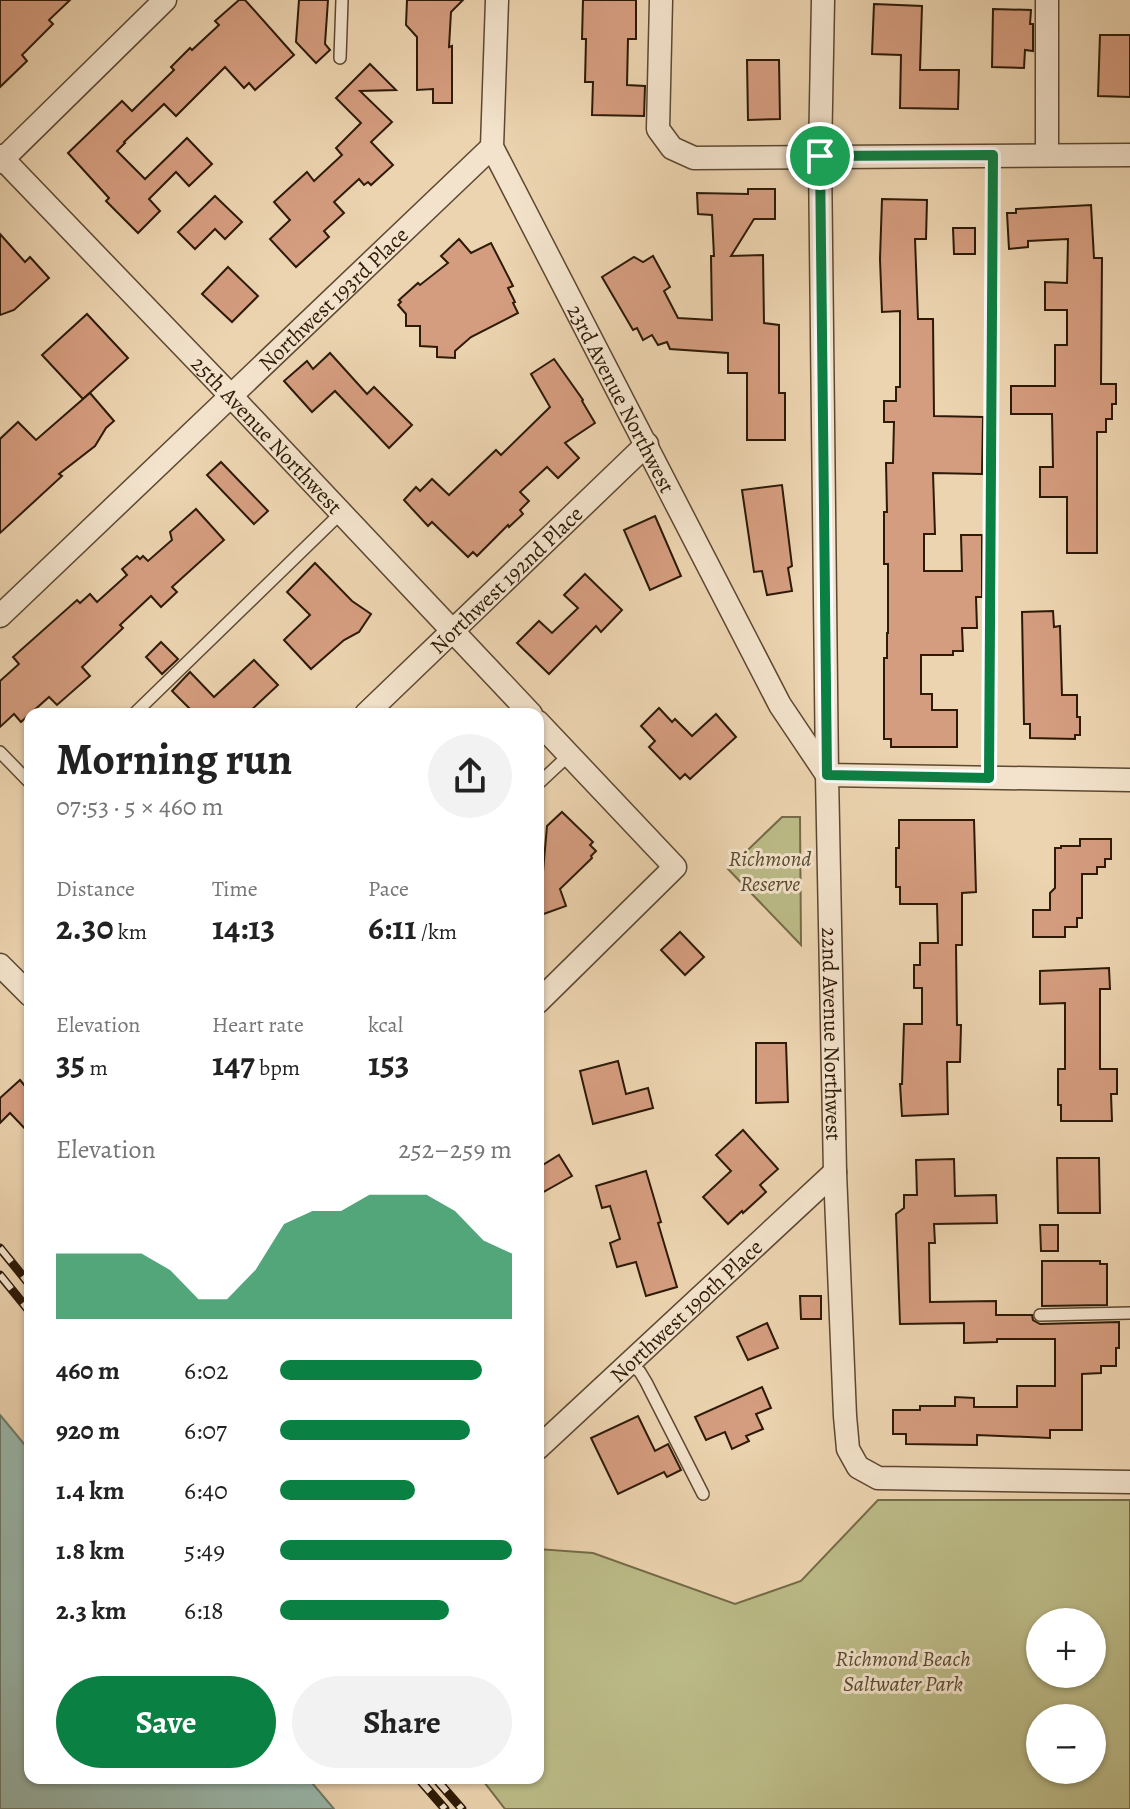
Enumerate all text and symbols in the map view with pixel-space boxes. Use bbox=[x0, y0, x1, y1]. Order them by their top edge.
pin bbox=[786, 122, 854, 190]
icon: arrive bbox=[798, 134, 842, 178]
street label: Northwest 193rd Place bbox=[252, 221, 415, 378]
street label: 23rd Avenue Northwest bbox=[560, 299, 682, 498]
street label: 25th Avenue Northwest bbox=[184, 350, 349, 521]
street label: Northwest 192nd Place bbox=[423, 500, 590, 661]
text: Morning run bbox=[56, 729, 292, 789]
button: share bbox=[428, 734, 512, 818]
text: 07:53 · 5 × 460 m bbox=[56, 789, 223, 824]
park label: Richmond Reserve bbox=[728, 844, 812, 899]
text: Distance bbox=[56, 874, 135, 904]
text: Time bbox=[212, 874, 258, 904]
text: Pace bbox=[368, 874, 409, 904]
text: 2.30 bbox=[56, 904, 114, 951]
text: 14:13 bbox=[212, 904, 275, 951]
text: 6:11 bbox=[368, 904, 416, 951]
text: km bbox=[114, 917, 147, 947]
text: /km bbox=[416, 917, 457, 947]
street label: 22nd Avenue Northwest bbox=[814, 927, 848, 1141]
text: Elevation bbox=[56, 1010, 140, 1040]
text: Heart rate bbox=[212, 1010, 304, 1040]
text: kcal bbox=[368, 1010, 403, 1040]
text: 35 bbox=[56, 1040, 85, 1087]
text: 147 bbox=[212, 1040, 255, 1087]
text: 153 bbox=[368, 1040, 409, 1087]
text: m bbox=[85, 1053, 108, 1083]
text: bpm bbox=[255, 1053, 300, 1083]
text: Elevation bbox=[56, 1132, 156, 1167]
text: 252–259 m bbox=[398, 1132, 512, 1167]
street label: Northwest 190th Place bbox=[604, 1233, 769, 1390]
text: 460 m bbox=[56, 1353, 120, 1388]
text: 6:02 bbox=[184, 1353, 228, 1388]
text: 920 m bbox=[56, 1413, 120, 1448]
text: 6:07 bbox=[184, 1413, 227, 1448]
text: 1.4 km bbox=[56, 1473, 124, 1508]
text: 6:40 bbox=[184, 1473, 228, 1508]
text: 1.8 km bbox=[56, 1533, 125, 1568]
text: 5:49 bbox=[184, 1533, 225, 1568]
text: 2.3 km bbox=[56, 1593, 127, 1628]
text: 6:18 bbox=[184, 1593, 224, 1628]
map controls bbox=[1026, 1608, 1106, 1784]
button: + bbox=[1026, 1608, 1106, 1688]
park label: Richmond Beach Saltwater Park bbox=[835, 1644, 971, 1699]
button: Save bbox=[56, 1676, 276, 1768]
button: Share bbox=[292, 1676, 512, 1768]
button: − bbox=[1026, 1704, 1106, 1784]

